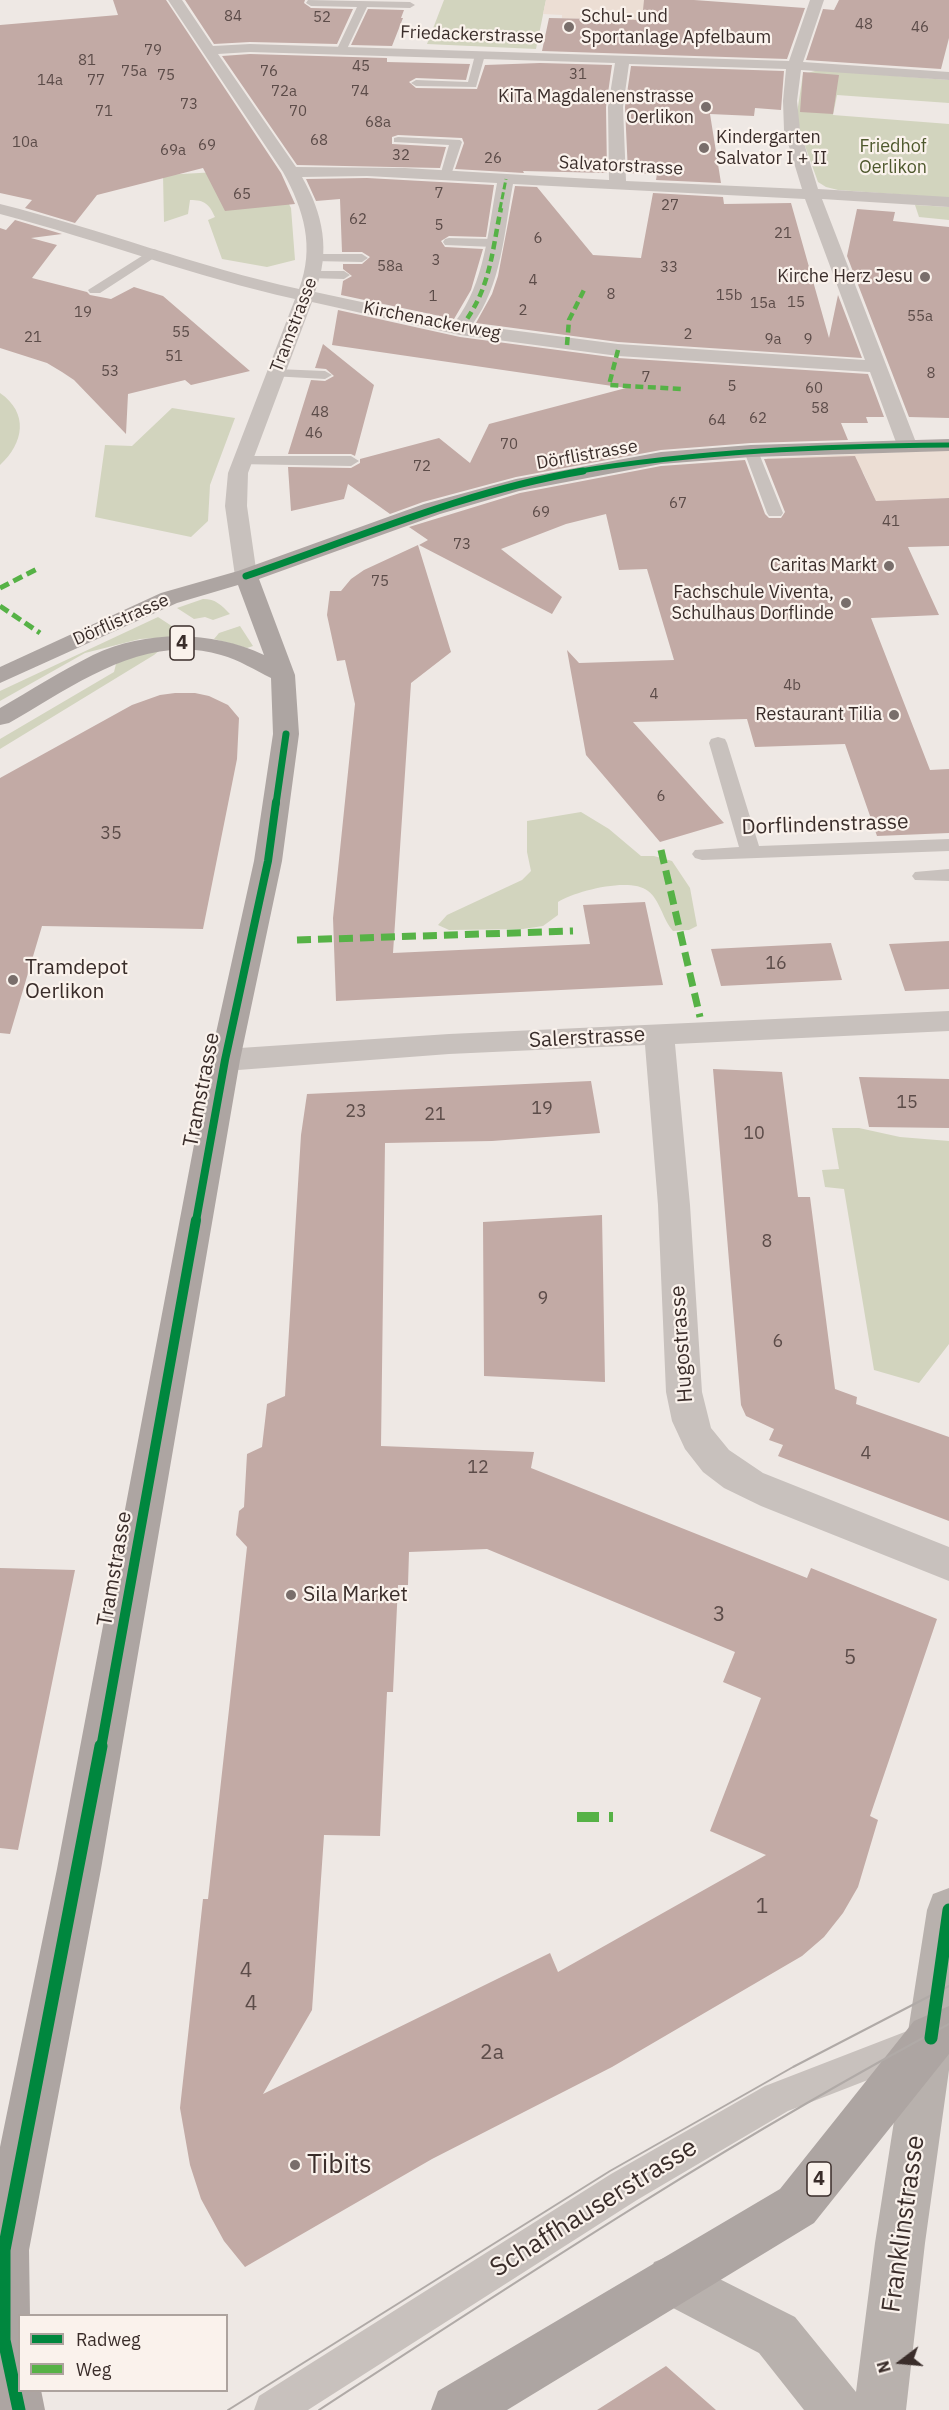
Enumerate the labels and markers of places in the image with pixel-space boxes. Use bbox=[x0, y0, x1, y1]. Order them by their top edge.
place label: Schul- und Sportanlage Apfelbaum bbox=[581, 6, 771, 48]
marker: Schul- und Sportanlage Apfelbaum bbox=[562, 20, 576, 34]
place label: KiTa Magdalenenstrasse Oerlikon bbox=[498, 86, 694, 128]
marker: KiTa Magdalenenstrasse Oerlikon bbox=[699, 100, 713, 114]
place label: Kindergarten Salvator I + II bbox=[716, 127, 827, 170]
marker: Kindergarten Salvator I + II bbox=[697, 141, 711, 155]
place label: Kirche Herz Jesu bbox=[777, 266, 913, 288]
marker: Kirche Herz Jesu bbox=[918, 270, 932, 284]
place label: Caritas Markt bbox=[770, 555, 877, 577]
marker: Caritas Markt bbox=[882, 559, 896, 573]
place label: Fachschule Viventa, Schulhaus Dorflinde bbox=[671, 582, 834, 624]
marker: Fachschule Viventa, Schulhaus Dorflinde bbox=[839, 596, 853, 610]
place label: Restaurant Tilia bbox=[755, 704, 882, 726]
marker: Restaurant Tilia bbox=[887, 708, 901, 722]
place label: Tramdepot Oerlikon bbox=[25, 955, 128, 1005]
marker: Tramdepot Oerlikon bbox=[6, 973, 20, 987]
place label: Sila Market bbox=[303, 1582, 408, 1608]
marker: Sila Market bbox=[284, 1588, 298, 1602]
place label: Tibits bbox=[307, 2149, 372, 2181]
marker: Tibits bbox=[288, 2158, 302, 2172]

